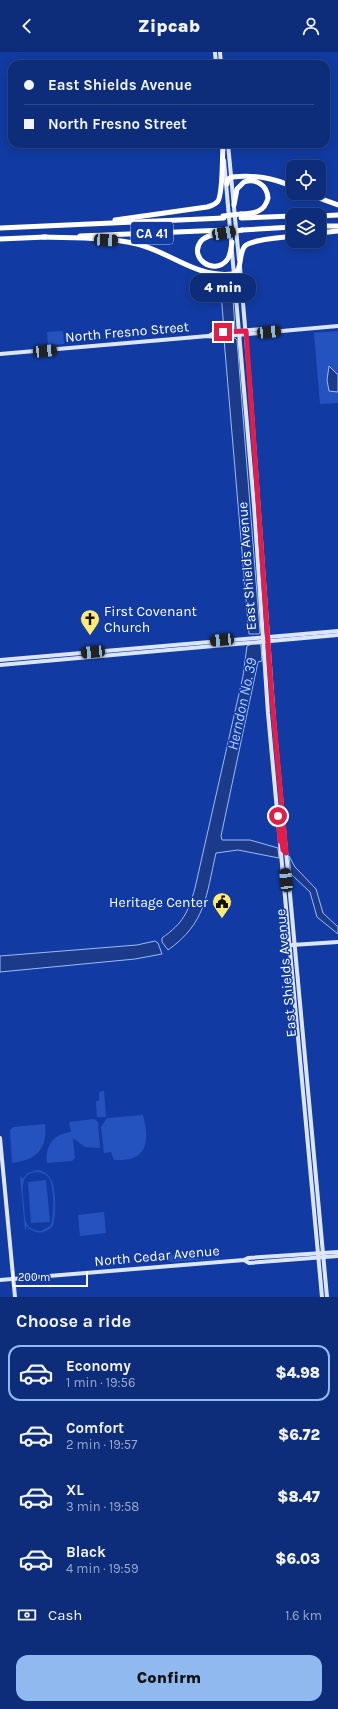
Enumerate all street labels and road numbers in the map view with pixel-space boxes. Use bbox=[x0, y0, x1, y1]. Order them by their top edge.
road number: CA 41 bbox=[131, 222, 173, 244]
street label: North Fresno Street bbox=[64, 318, 190, 346]
street label: East Shields Avenue bbox=[234, 501, 260, 631]
street label: East Shields Avenue bbox=[272, 908, 300, 1038]
street label: North Cedar Avenue bbox=[94, 1242, 220, 1270]

